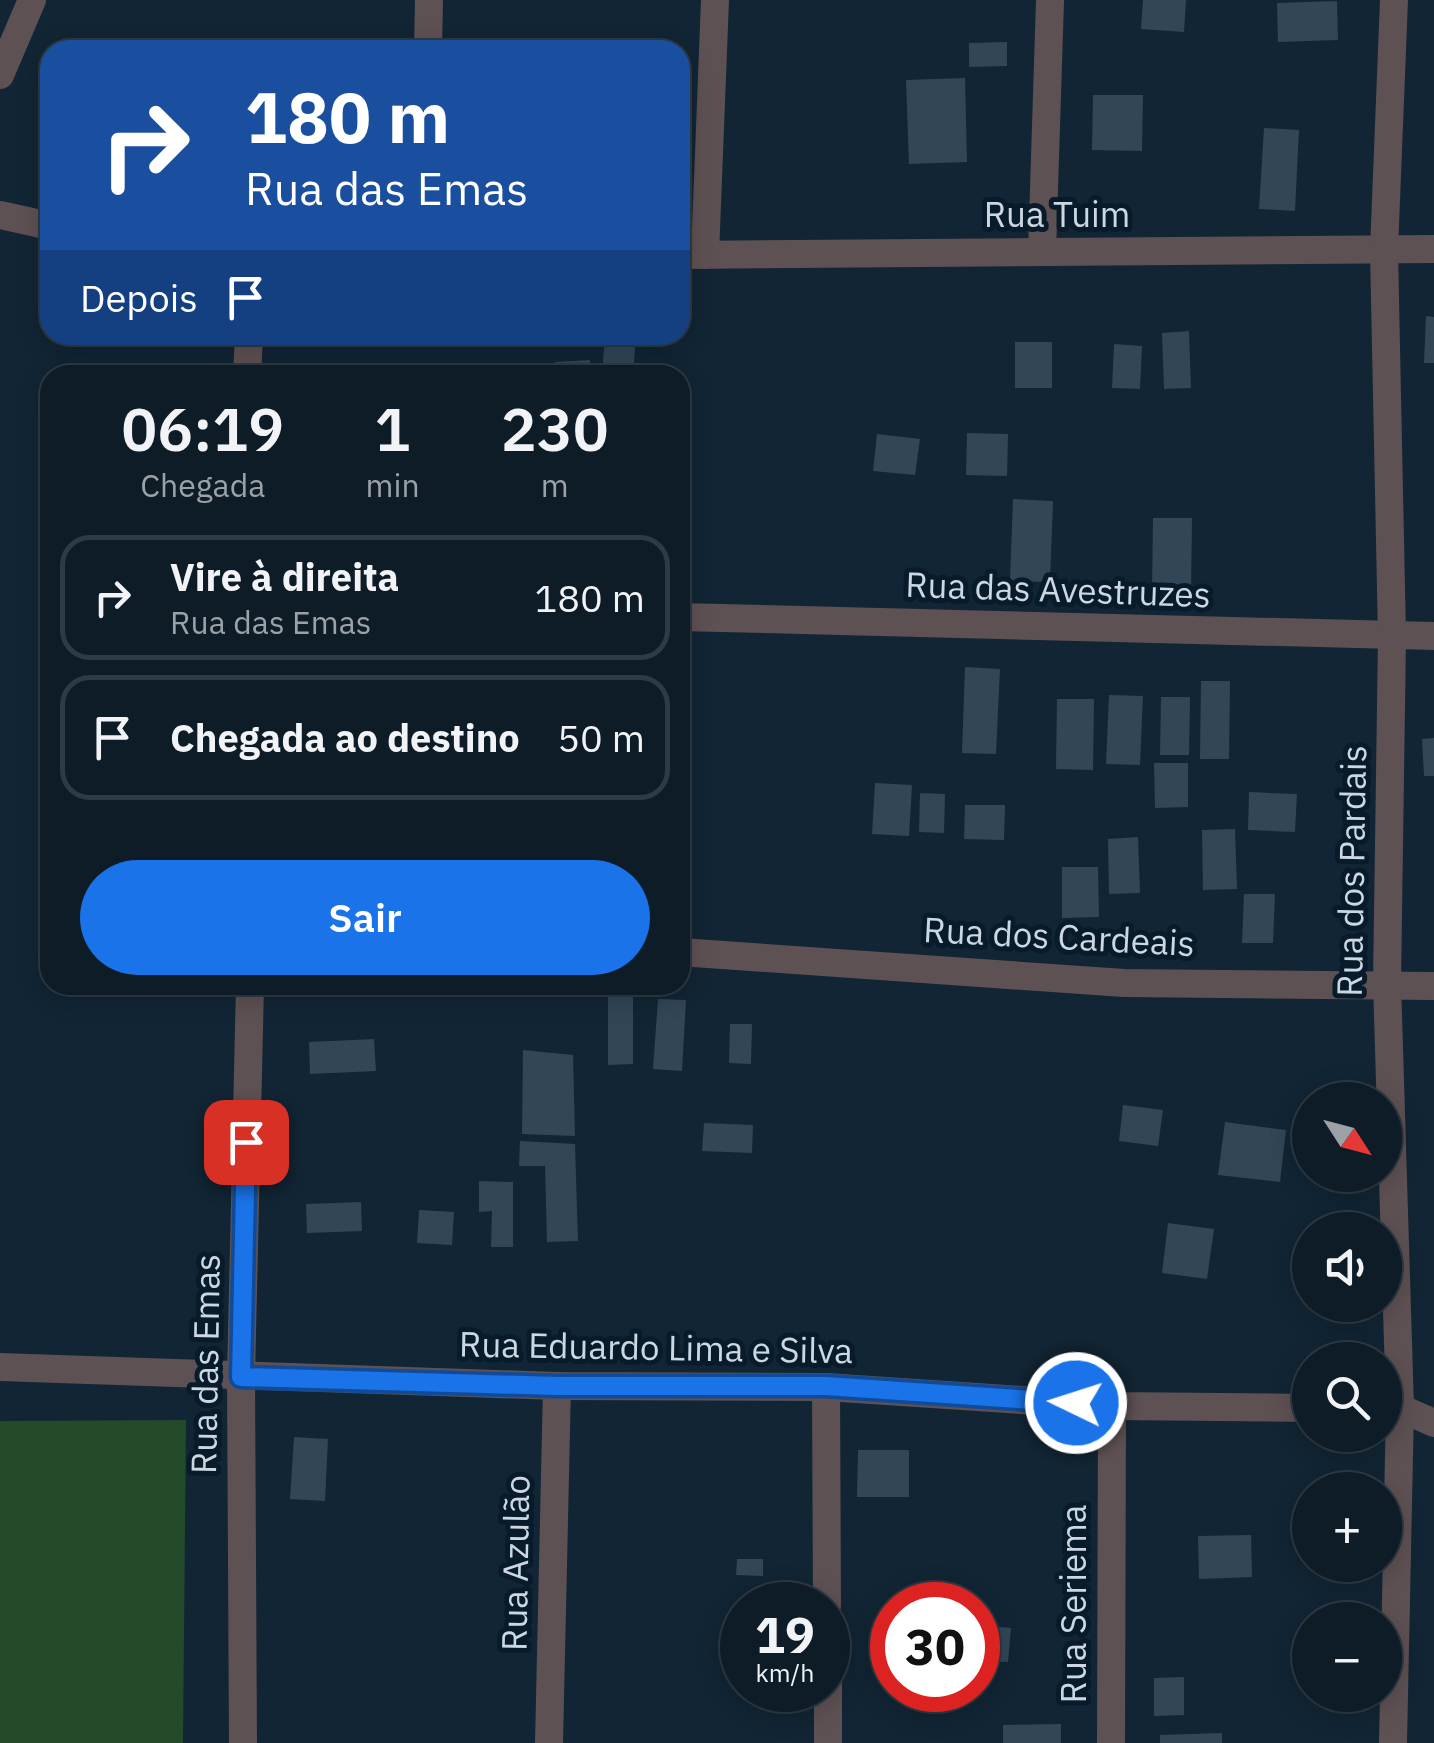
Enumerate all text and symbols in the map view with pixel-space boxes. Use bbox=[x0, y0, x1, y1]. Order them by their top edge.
text: 180 m bbox=[245, 71, 450, 162]
icon: right bbox=[80, 80, 210, 210]
text: Rua das Emas bbox=[245, 159, 528, 217]
street label: Rua Tuim bbox=[984, 191, 1130, 237]
icon: arrive bbox=[218, 270, 273, 325]
text: Depois bbox=[80, 273, 198, 322]
text: 06:19 bbox=[121, 389, 284, 468]
text: 1 bbox=[375, 389, 411, 468]
text: 230 bbox=[501, 389, 609, 468]
text: Chegada bbox=[140, 464, 265, 506]
text: min bbox=[365, 464, 420, 506]
text: m bbox=[541, 464, 569, 506]
text: Vire à direita bbox=[170, 552, 399, 601]
street label: Rua das Avestruzes bbox=[905, 561, 1211, 617]
icon: right bbox=[85, 570, 140, 625]
text: 180 m bbox=[534, 573, 645, 622]
text: Rua das Emas bbox=[170, 601, 371, 643]
icon: arrive bbox=[85, 710, 140, 765]
text: Chegada ao destino bbox=[170, 713, 520, 762]
text: 50 m bbox=[557, 713, 645, 762]
street label: Rua dos Pardais bbox=[1326, 745, 1376, 997]
button: Sair bbox=[80, 860, 650, 975]
street label: Rua dos Cardeais bbox=[922, 906, 1196, 966]
north arrow bbox=[1292, 1082, 1402, 1192]
map controls bbox=[1292, 1082, 1402, 1712]
pin bbox=[204, 1100, 289, 1185]
icon: arrive bbox=[219, 1115, 274, 1170]
button: sound bbox=[1292, 1212, 1402, 1322]
street label: Rua das Emas bbox=[180, 1253, 230, 1474]
street label: Rua Eduardo Lima e Silva bbox=[459, 1321, 853, 1373]
button: search bbox=[1292, 1342, 1402, 1452]
position arrow bbox=[1024, 1351, 1128, 1455]
button: + bbox=[1292, 1472, 1402, 1582]
street label: Rua Azulão bbox=[490, 1475, 540, 1651]
street label: Rua Seriema bbox=[1050, 1505, 1096, 1703]
speed limit sign: 30 bbox=[870, 1582, 1000, 1712]
text: 19 bbox=[755, 1602, 815, 1667]
button: − bbox=[1292, 1602, 1402, 1712]
text: km/h bbox=[756, 1656, 814, 1689]

